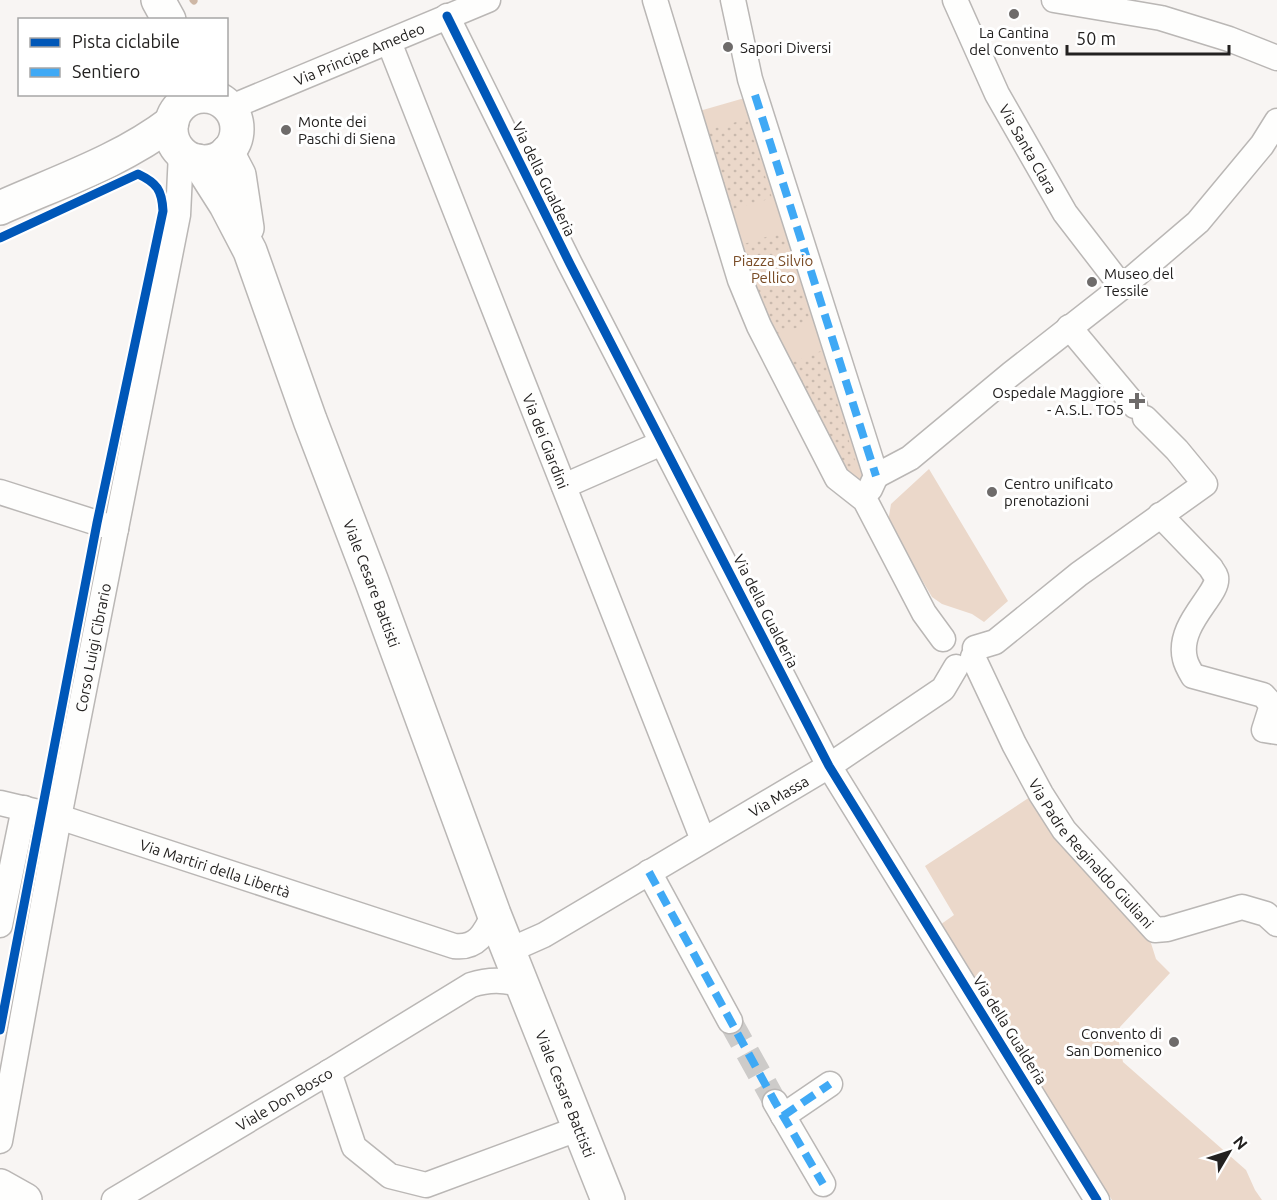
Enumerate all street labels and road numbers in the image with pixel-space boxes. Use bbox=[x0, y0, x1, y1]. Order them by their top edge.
street label: Via Principe Amedeo bbox=[291, 19, 427, 88]
street label: Via Santa Clara bbox=[996, 101, 1061, 197]
street label: Via della Gualderia bbox=[509, 119, 579, 239]
street label: Via dei Giardini bbox=[520, 391, 572, 491]
street label: Viale Cesare Battisti bbox=[340, 517, 404, 649]
street label: Via della Gualderia bbox=[730, 551, 802, 671]
street label: Corso Luigi Cibrario bbox=[71, 582, 114, 714]
street label: Via Massa bbox=[746, 772, 811, 820]
street label: Via Padre Reginaldo Giuliani bbox=[1026, 776, 1157, 931]
street label: Via Martiri della Libertà bbox=[138, 836, 293, 901]
street label: Via della Gualderia bbox=[970, 972, 1050, 1088]
street label: Viale Cesare Battisti bbox=[533, 1028, 599, 1160]
street label: Viale Don Bosco bbox=[233, 1064, 335, 1134]

